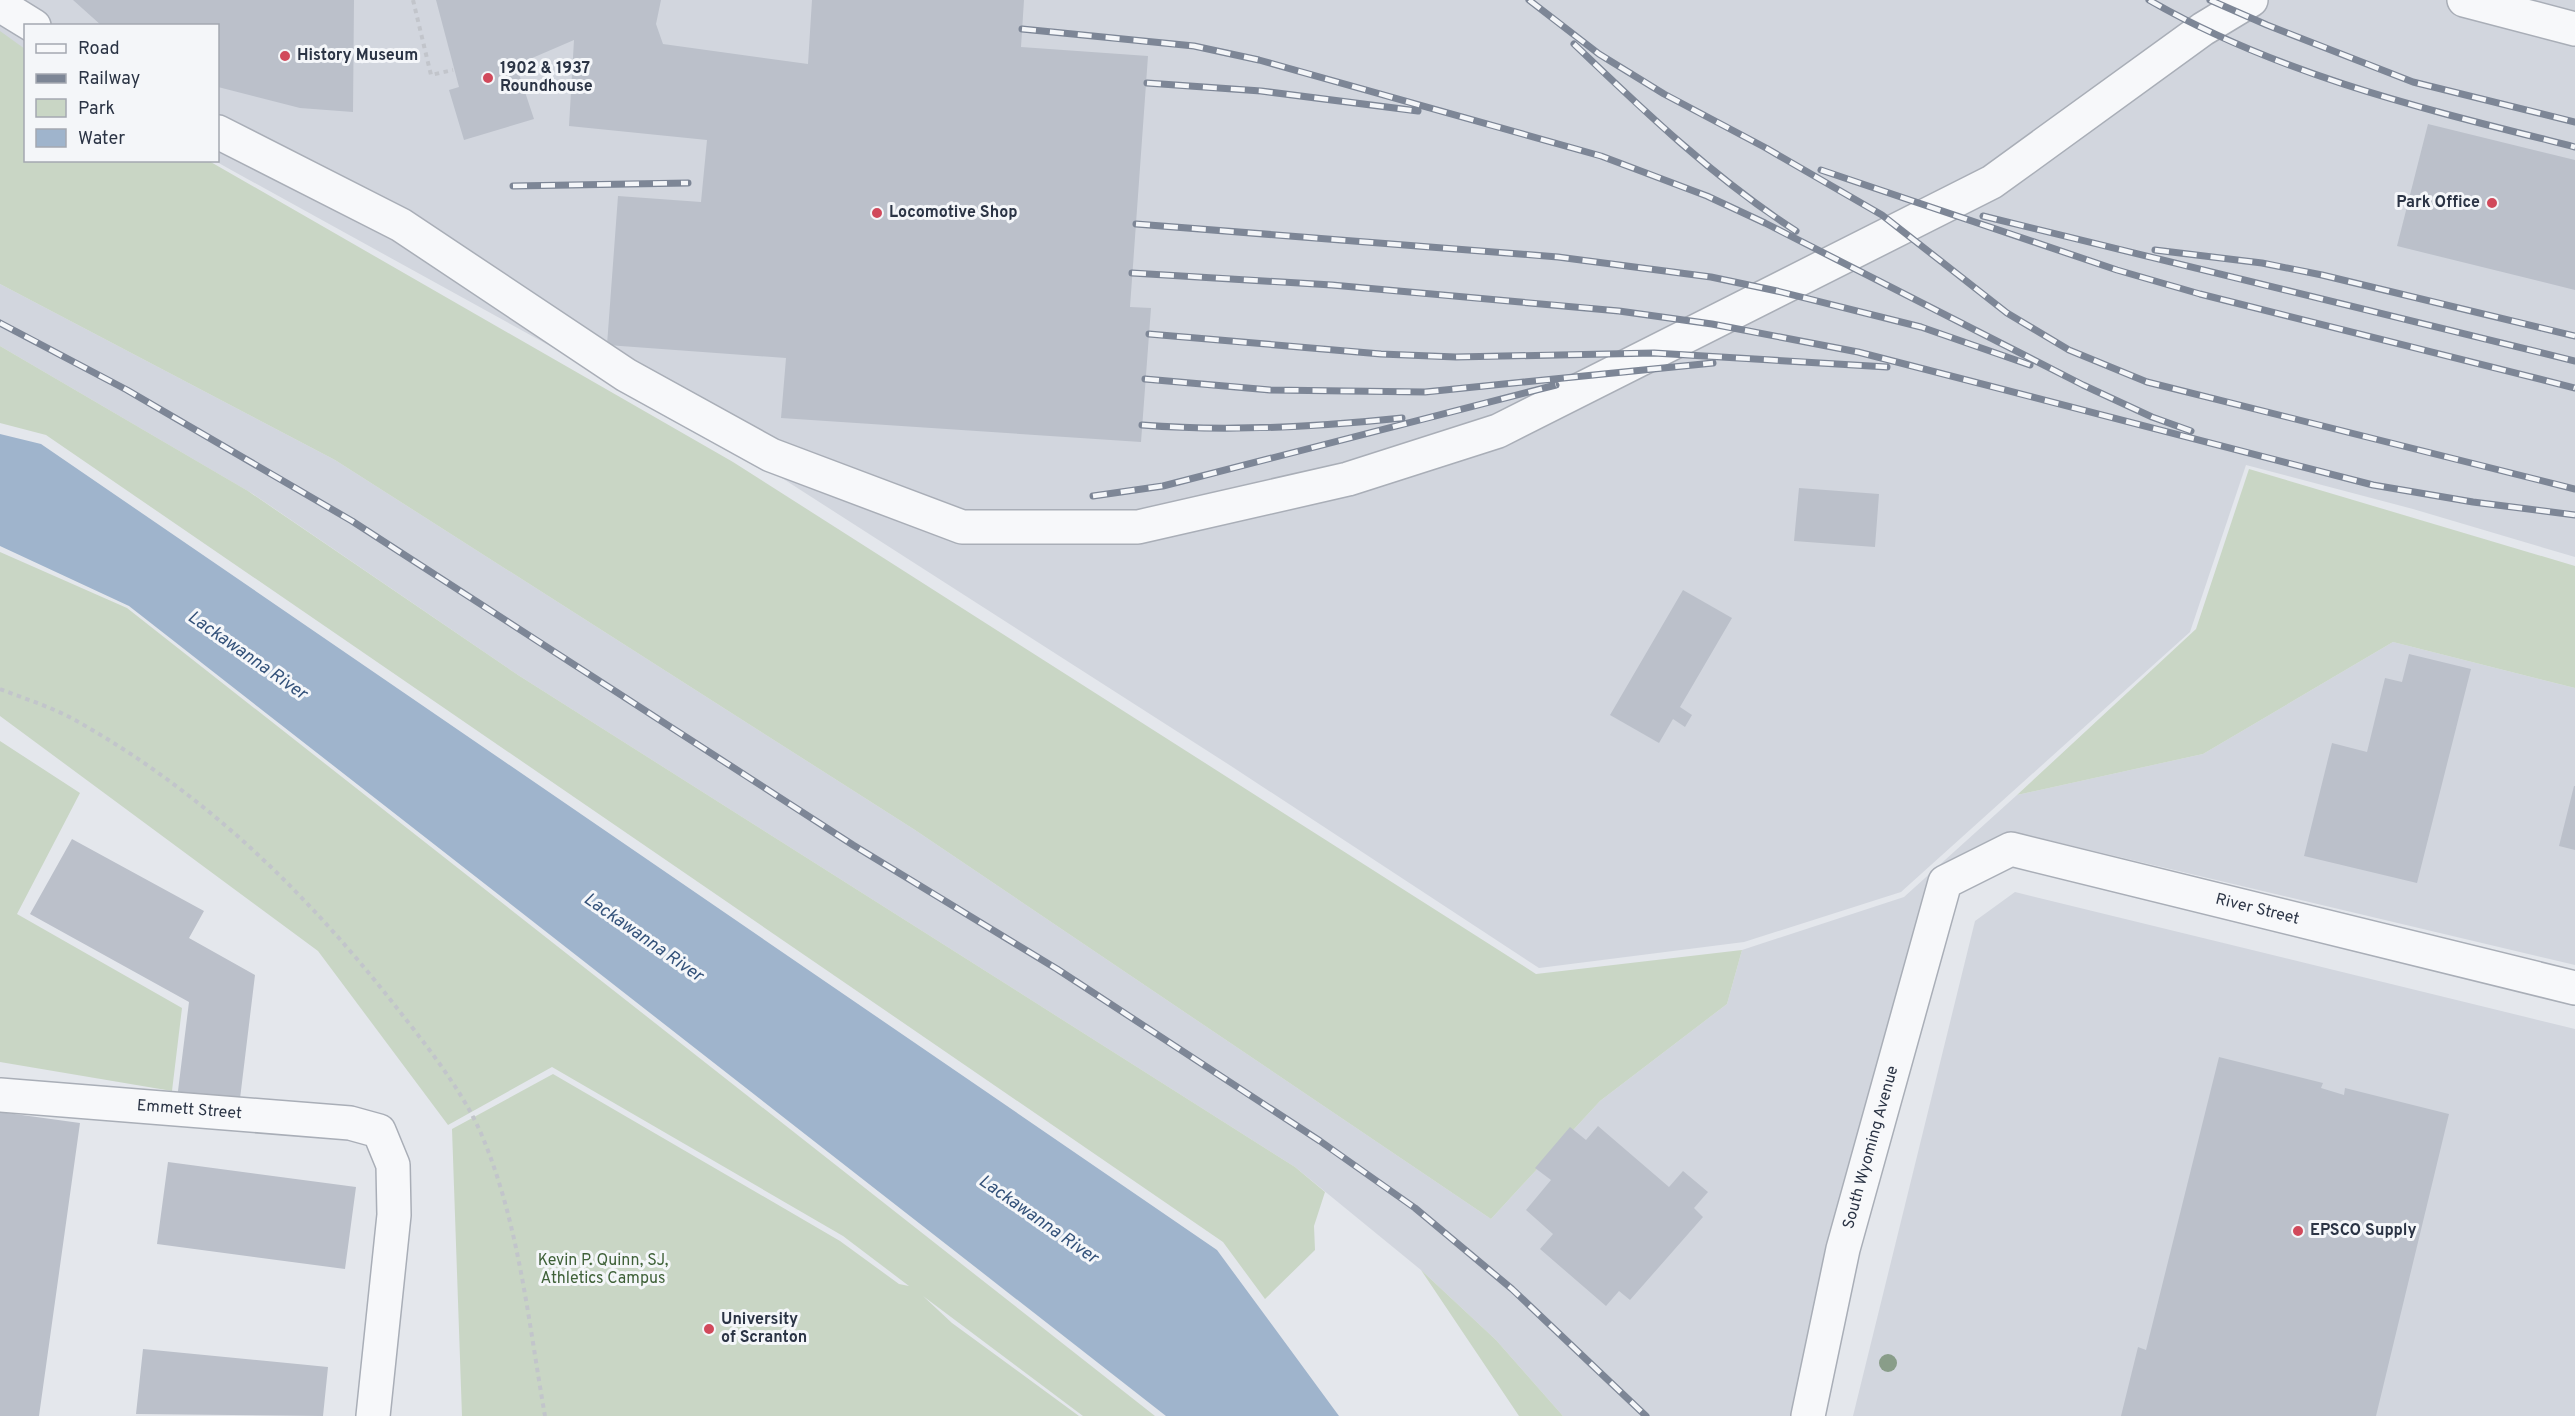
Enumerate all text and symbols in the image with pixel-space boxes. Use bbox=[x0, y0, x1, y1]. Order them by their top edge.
legend bbox=[24, 24, 219, 162]
text: Road bbox=[78, 38, 120, 61]
place label: History Museum bbox=[297, 46, 418, 66]
marker: History Museum bbox=[278, 49, 292, 63]
place label: 1902 & 1937 Roundhouse bbox=[500, 59, 593, 97]
text: Railway bbox=[78, 68, 140, 91]
marker: 1902 & 1937 Roundhouse bbox=[481, 71, 495, 85]
text: Park bbox=[78, 98, 115, 121]
text: Water bbox=[78, 128, 125, 151]
place label: Park Office bbox=[2396, 193, 2480, 213]
marker: Park Office bbox=[2485, 196, 2499, 210]
place label: Locomotive Shop bbox=[889, 203, 1017, 223]
marker: Locomotive Shop bbox=[870, 206, 884, 220]
water label: Lackawanna River bbox=[183, 606, 313, 707]
water label: Lackawanna River bbox=[579, 888, 709, 989]
street label: River Street bbox=[2213, 890, 2301, 930]
street label: South Wyoming Avenue bbox=[1839, 1064, 1903, 1231]
street label: Emmett Street bbox=[136, 1096, 243, 1124]
water label: Lackawanna River bbox=[974, 1170, 1104, 1271]
place label: EPSCO Supply bbox=[2310, 1221, 2417, 1241]
marker: EPSCO Supply bbox=[2291, 1224, 2305, 1238]
park label: Kevin P. Quinn, SJ, Athletics Campus bbox=[538, 1251, 668, 1289]
place label: University of Scranton bbox=[721, 1310, 807, 1348]
marker: University of Scranton bbox=[702, 1322, 716, 1336]

